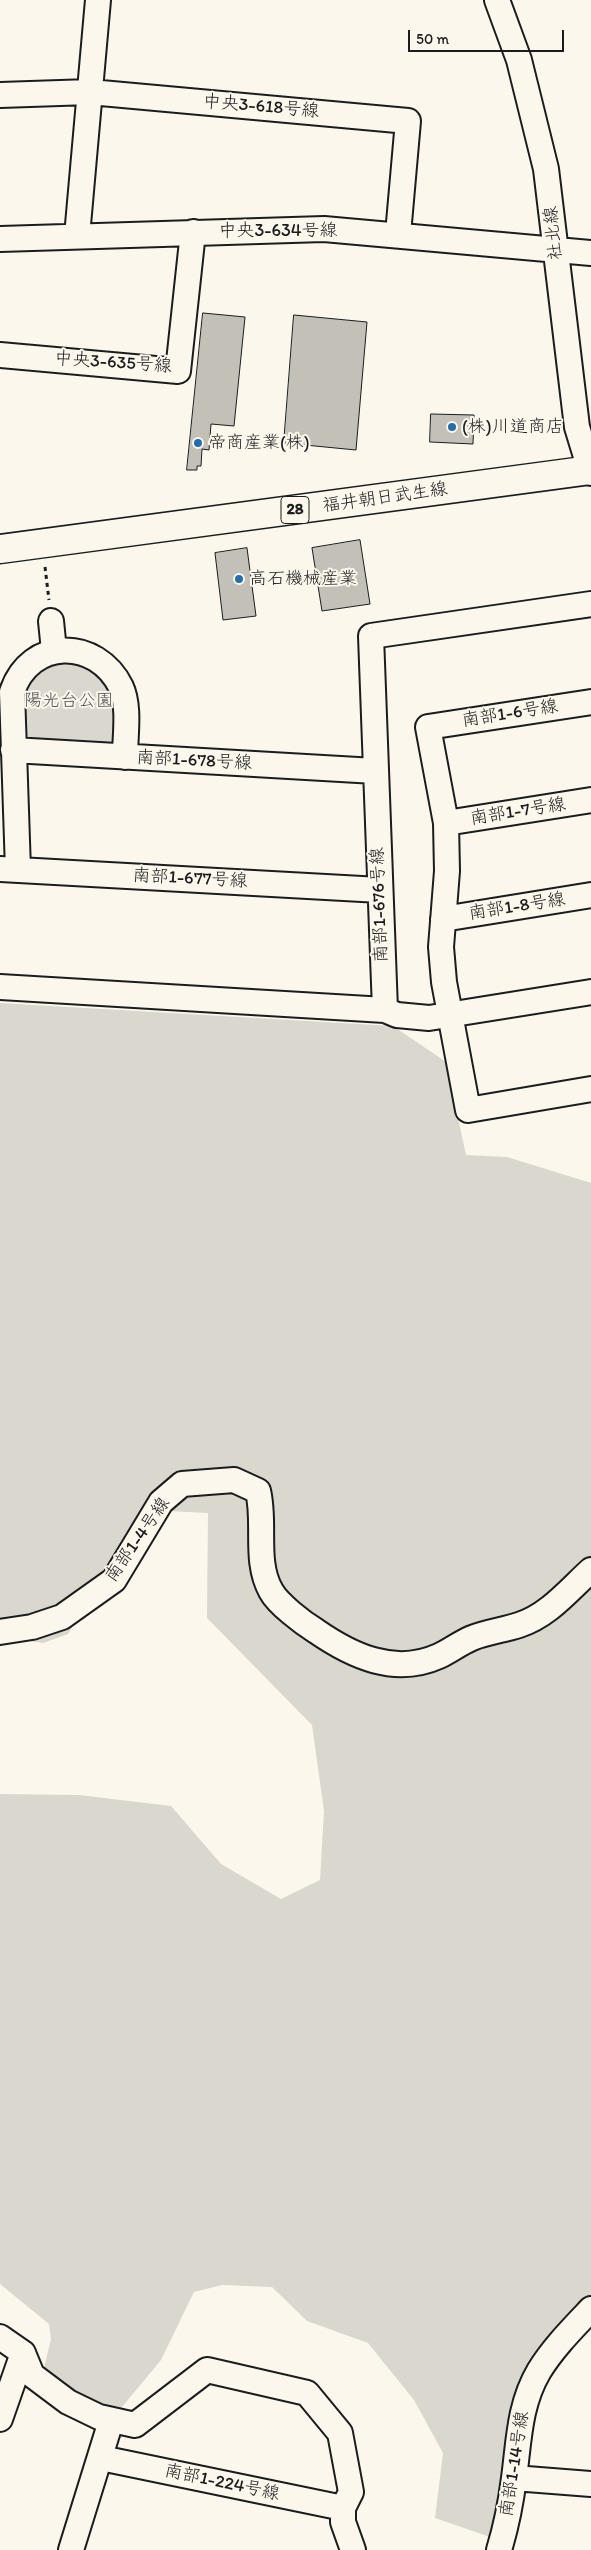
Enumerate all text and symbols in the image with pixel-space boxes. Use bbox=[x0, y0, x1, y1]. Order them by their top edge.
scale bar bbox=[411, 20, 567, 52]
text: 50 m bbox=[416, 30, 449, 48]
street label: 中央3-618号線 bbox=[202, 91, 320, 123]
street label: 社北線 bbox=[540, 205, 568, 261]
street label: 中央3-634号線 bbox=[218, 220, 338, 242]
street label: 中央3-635号線 bbox=[53, 348, 173, 378]
place label: (株)川道商店 bbox=[462, 416, 564, 438]
marker: (株)川道商店 bbox=[446, 421, 458, 433]
place label: 帝商産業(株) bbox=[208, 432, 310, 454]
marker: 帝商産業(株) bbox=[192, 437, 204, 449]
street label: 福井朝日武生線 bbox=[321, 479, 449, 517]
road number: 28 bbox=[281, 496, 309, 524]
place label: 高石機械産業 bbox=[249, 568, 357, 590]
marker: 高石機械産業 bbox=[233, 573, 245, 585]
park label: 陽光台公園 bbox=[24, 690, 114, 712]
street label: 南部1-6号線 bbox=[460, 696, 560, 732]
street label: 南部1-678号線 bbox=[136, 747, 252, 775]
street label: 南部1-7号線 bbox=[469, 794, 567, 830]
street label: 南部1-676号線 bbox=[367, 847, 393, 963]
street label: 南部1-677号線 bbox=[132, 865, 248, 893]
street label: 南部1-8号線 bbox=[467, 889, 567, 925]
street label: 南部1-4号線 bbox=[101, 1494, 175, 1586]
street label: 南部1-14号線 bbox=[496, 2410, 534, 2518]
street label: 南部1-224号線 bbox=[162, 2460, 282, 2506]

